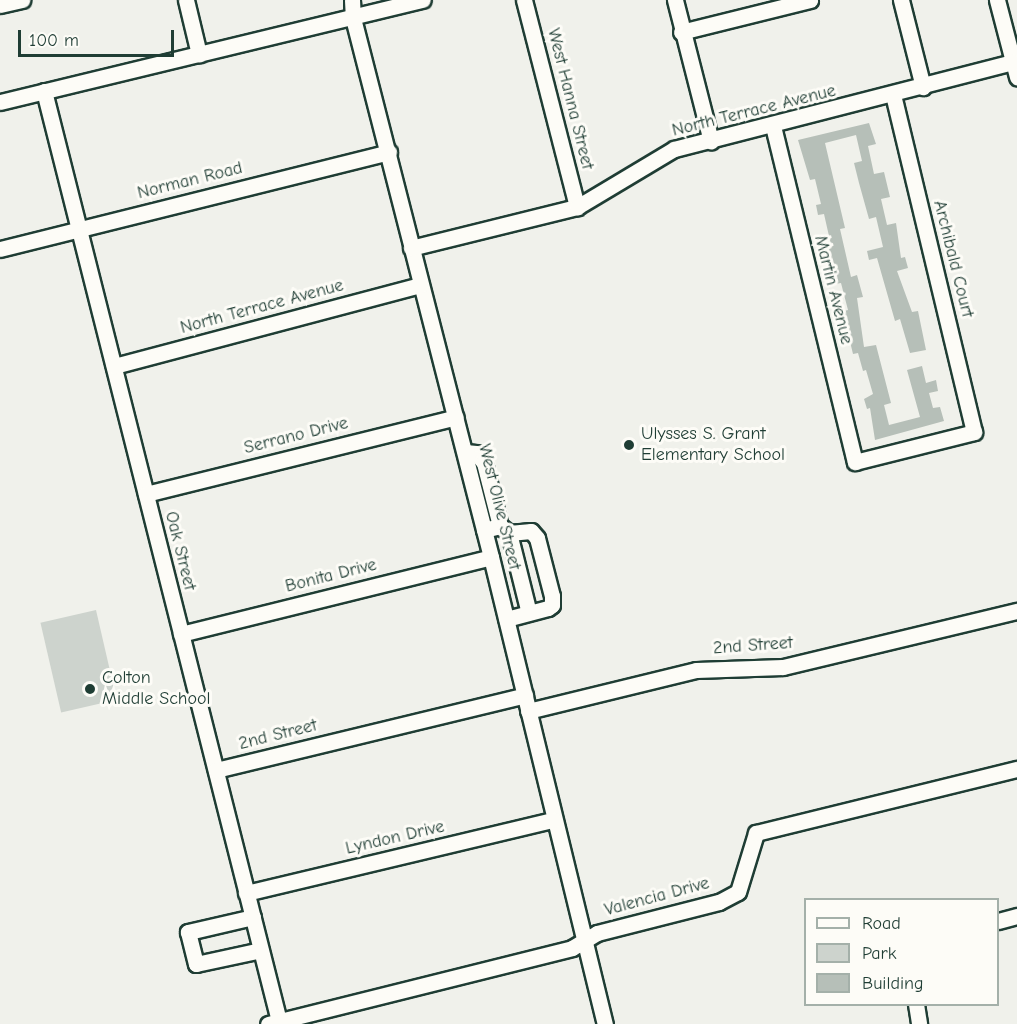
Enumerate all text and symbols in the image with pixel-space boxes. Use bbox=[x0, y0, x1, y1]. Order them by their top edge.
scale bar bbox=[21, 18, 177, 56]
street label: West Hanna Street bbox=[542, 26, 598, 172]
text: 100 m bbox=[29, 30, 79, 51]
street label: North Terrace Avenue bbox=[670, 80, 838, 142]
street label: Norman Road bbox=[135, 158, 245, 204]
street label: Archibald Court bbox=[928, 198, 978, 320]
street label: Martin Avenue bbox=[809, 233, 857, 347]
street label: North Terrace Avenue bbox=[178, 275, 346, 339]
street label: Serrano Drive bbox=[242, 413, 350, 459]
place label: Ulysses S. Grant Elementary School bbox=[641, 424, 785, 466]
marker: Ulysses S. Grant Elementary School bbox=[622, 438, 636, 452]
street label: West Olive Street bbox=[473, 442, 525, 572]
street label: Oak Street bbox=[160, 509, 200, 593]
street label: Bonita Drive bbox=[283, 554, 379, 598]
street label: 2nd Street bbox=[712, 632, 794, 660]
place label: Colton Middle School bbox=[102, 668, 210, 710]
marker: Colton Middle School bbox=[83, 682, 97, 696]
street label: 2nd Street bbox=[237, 715, 319, 755]
street label: Lyndon Drive bbox=[343, 816, 447, 860]
street label: Valencia Drive bbox=[602, 873, 712, 921]
legend bbox=[804, 898, 999, 1006]
text: Road bbox=[862, 913, 901, 934]
text: Park bbox=[862, 943, 896, 964]
text: Building bbox=[862, 973, 924, 994]

